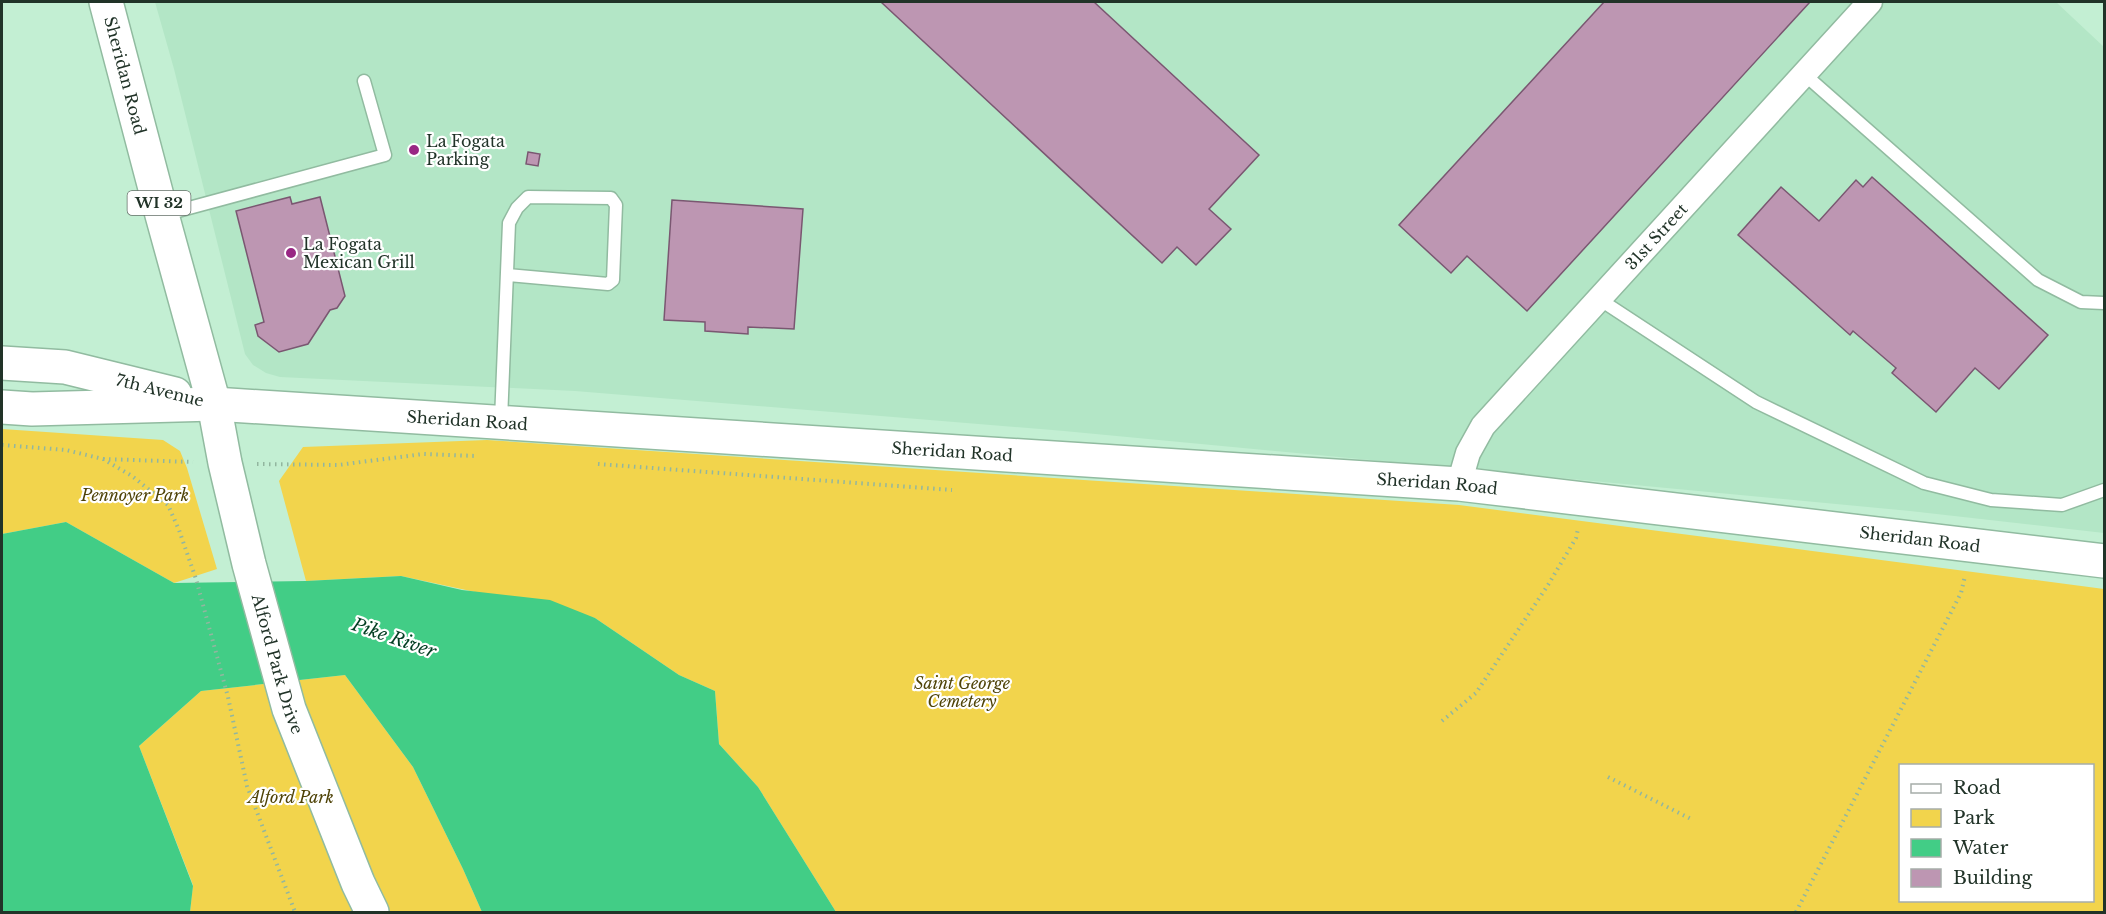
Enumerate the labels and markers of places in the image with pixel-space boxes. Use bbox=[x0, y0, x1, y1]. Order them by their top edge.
place label: La Fogata Parking bbox=[426, 131, 505, 169]
marker: La Fogata Parking bbox=[407, 143, 421, 157]
place label: La Fogata Mexican Grill bbox=[303, 234, 415, 272]
marker: La Fogata Mexican Grill bbox=[284, 246, 298, 260]

